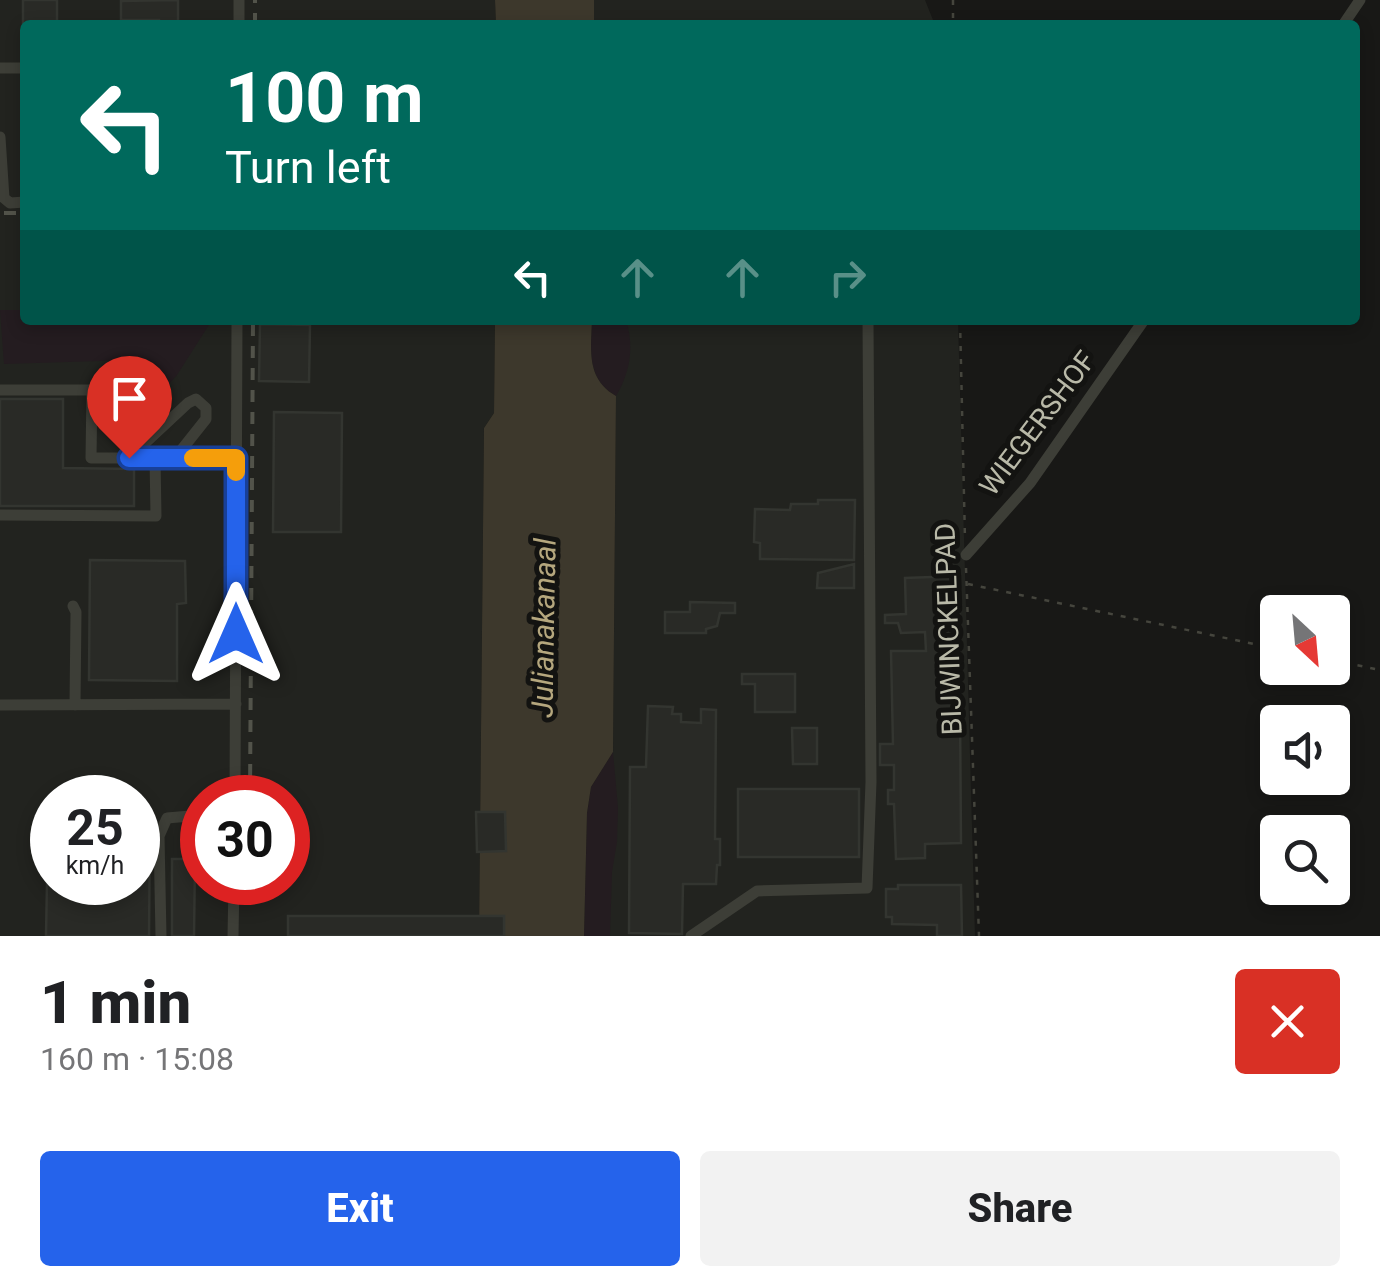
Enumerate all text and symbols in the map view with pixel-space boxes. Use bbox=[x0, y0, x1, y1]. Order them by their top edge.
text: 100 m bbox=[225, 57, 424, 139]
icon: left bbox=[60, 60, 190, 190]
text: Turn left bbox=[225, 141, 391, 194]
icon: left bbox=[505, 250, 560, 305]
icon: ahead bbox=[610, 250, 665, 305]
icon: ahead bbox=[715, 250, 770, 305]
icon: right bbox=[820, 250, 875, 305]
street label: WIEGERSHOF bbox=[972, 345, 1102, 502]
pin bbox=[87, 356, 172, 459]
icon: arrive bbox=[102, 371, 157, 426]
street label: BIJWINCKELPAD bbox=[928, 522, 969, 736]
water label: Julianakanaal bbox=[524, 537, 563, 718]
position arrow bbox=[184, 582, 288, 686]
north arrow bbox=[1260, 595, 1350, 685]
map controls bbox=[1260, 595, 1350, 905]
button: sound bbox=[1260, 705, 1350, 795]
speed limit sign: 30 bbox=[180, 775, 310, 905]
text: 25 bbox=[66, 799, 124, 857]
button: search bbox=[1260, 815, 1350, 905]
text: km/h bbox=[66, 851, 124, 880]
text: 1 min bbox=[40, 967, 191, 1038]
button: close bbox=[1235, 969, 1340, 1074]
text: 160 m · 15:08 bbox=[40, 1040, 234, 1078]
button: Exit bbox=[40, 1151, 680, 1266]
button: Share bbox=[700, 1151, 1340, 1266]

